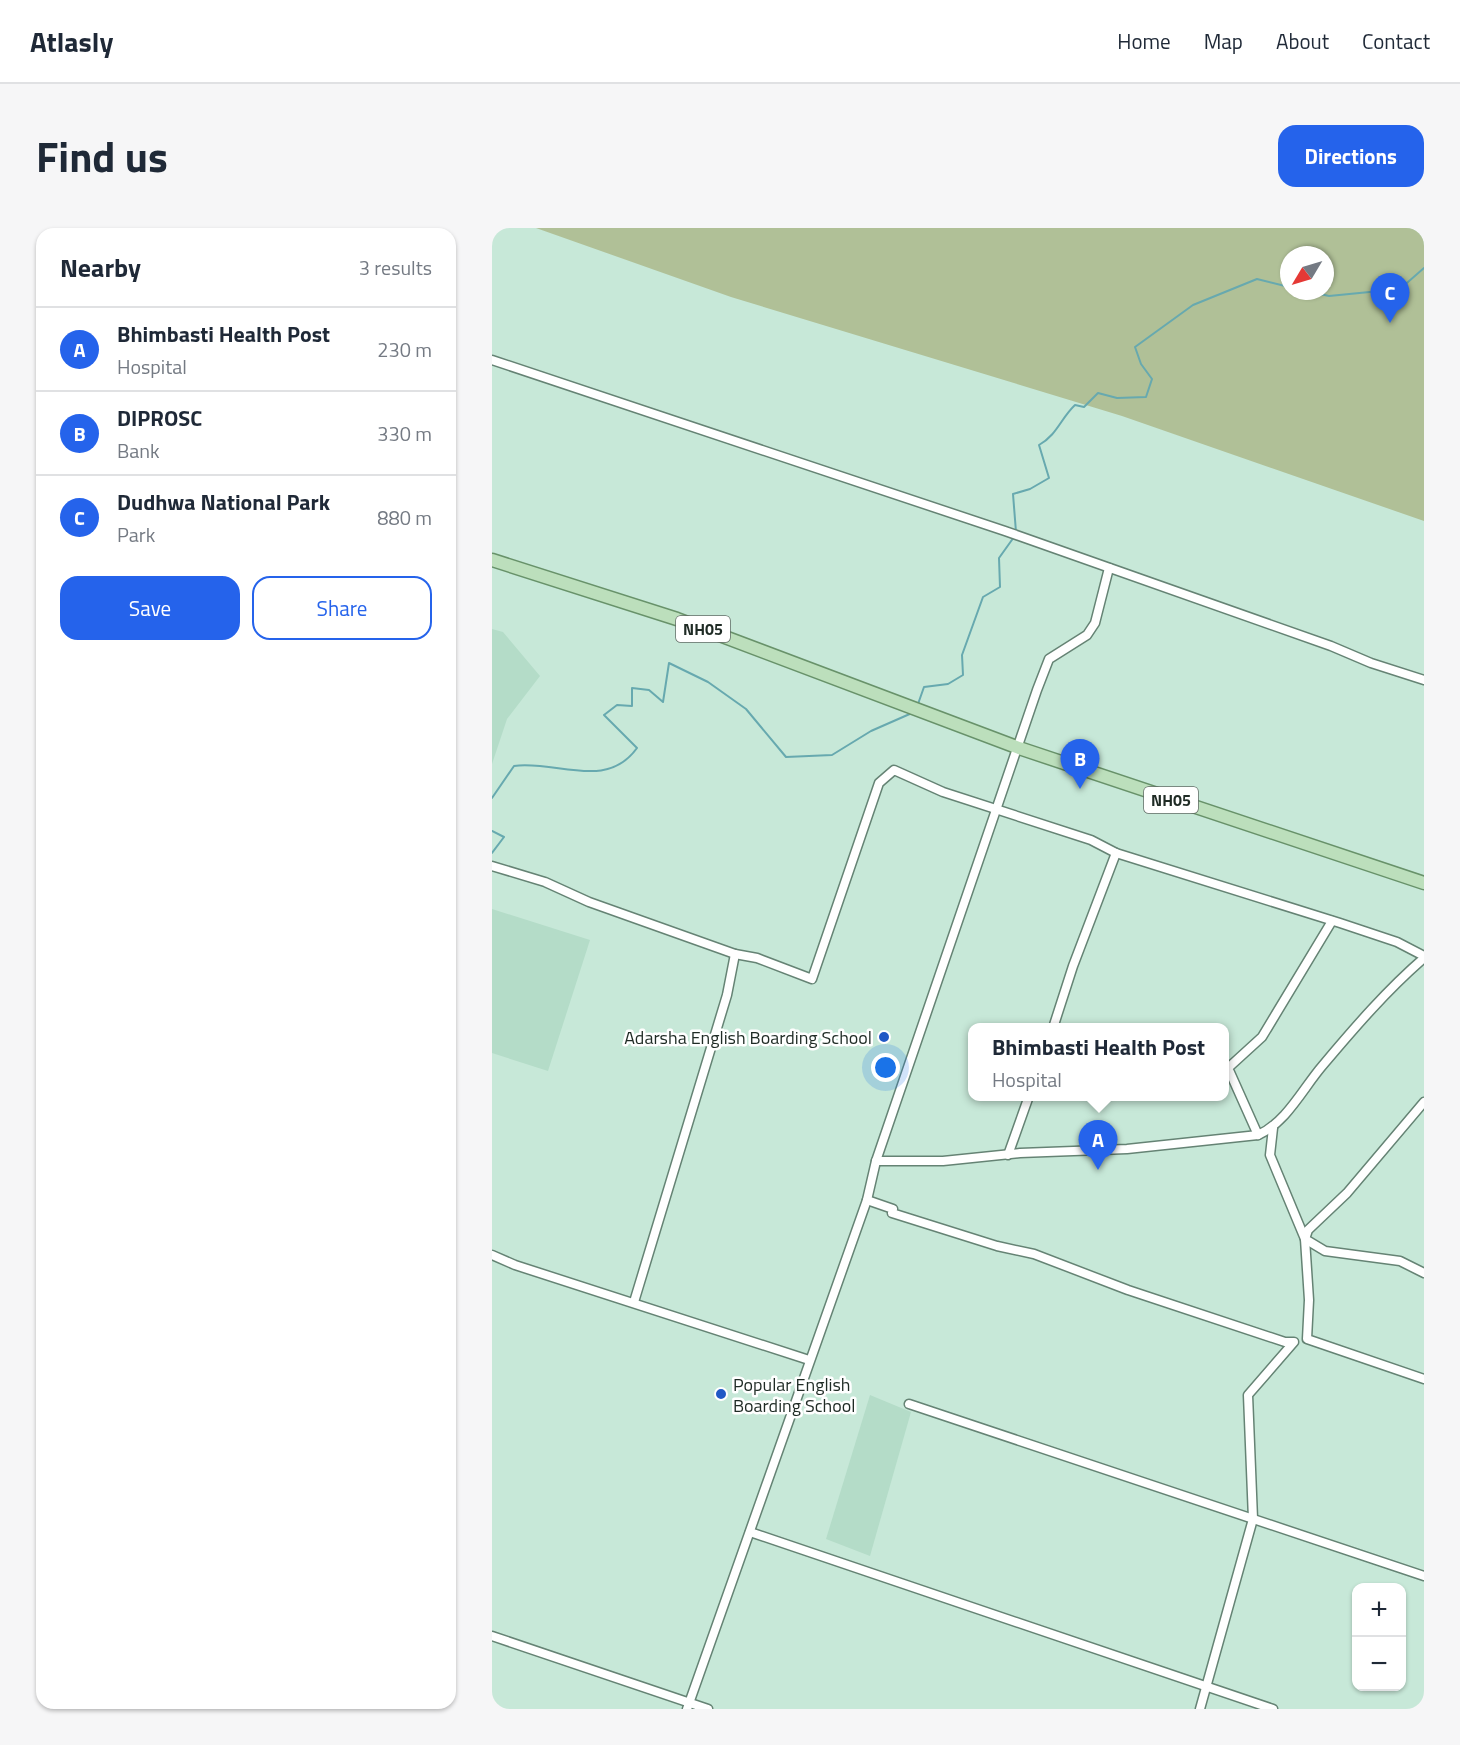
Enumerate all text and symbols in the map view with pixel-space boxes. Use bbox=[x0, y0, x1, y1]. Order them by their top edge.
text: Atlasly bbox=[30, 20, 113, 63]
text: Home bbox=[1117, 25, 1171, 57]
text: Map bbox=[1204, 25, 1243, 57]
text: About bbox=[1276, 25, 1329, 57]
text: Contact bbox=[1362, 25, 1430, 57]
text: Find us bbox=[36, 124, 168, 188]
button: Directions bbox=[1278, 125, 1424, 187]
north arrow bbox=[1280, 246, 1334, 300]
text: Nearby bbox=[60, 248, 141, 287]
text: 3 results bbox=[359, 252, 432, 283]
pin: C bbox=[1370, 274, 1410, 323]
text: Bhimbasti Health Post bbox=[117, 317, 330, 351]
text: A bbox=[73, 334, 86, 365]
text: 230 m bbox=[377, 334, 432, 365]
text: Hospital bbox=[117, 351, 187, 382]
text: DIPROSC bbox=[117, 401, 202, 435]
text: B bbox=[73, 418, 86, 449]
text: 330 m bbox=[377, 418, 432, 449]
text: Bank bbox=[117, 435, 160, 466]
text: Dudhwa National Park bbox=[117, 485, 330, 519]
text: C bbox=[74, 502, 85, 533]
text: 880 m bbox=[377, 502, 432, 533]
text: Park bbox=[117, 519, 155, 550]
button: Save bbox=[60, 576, 240, 640]
button: Share bbox=[252, 576, 432, 640]
road number: NH05 bbox=[676, 616, 730, 642]
pin: B bbox=[1060, 740, 1100, 789]
road number: NH05 bbox=[1144, 787, 1198, 813]
popup bbox=[968, 1023, 1229, 1101]
place label: Adarsha English Boarding School bbox=[624, 1024, 872, 1051]
marker: Adarsha English Boarding School bbox=[877, 1030, 891, 1044]
text: Bhimbasti Health Post bbox=[992, 1030, 1205, 1064]
your location bbox=[871, 1053, 900, 1082]
text: Hospital bbox=[992, 1064, 1062, 1095]
pin: A bbox=[1078, 1120, 1118, 1170]
place label: Popular English Boarding School bbox=[733, 1371, 855, 1419]
marker: Popular English Boarding School bbox=[714, 1387, 728, 1401]
map controls bbox=[1352, 1583, 1406, 1691]
button: + bbox=[1352, 1583, 1406, 1637]
button: − bbox=[1352, 1637, 1406, 1691]

